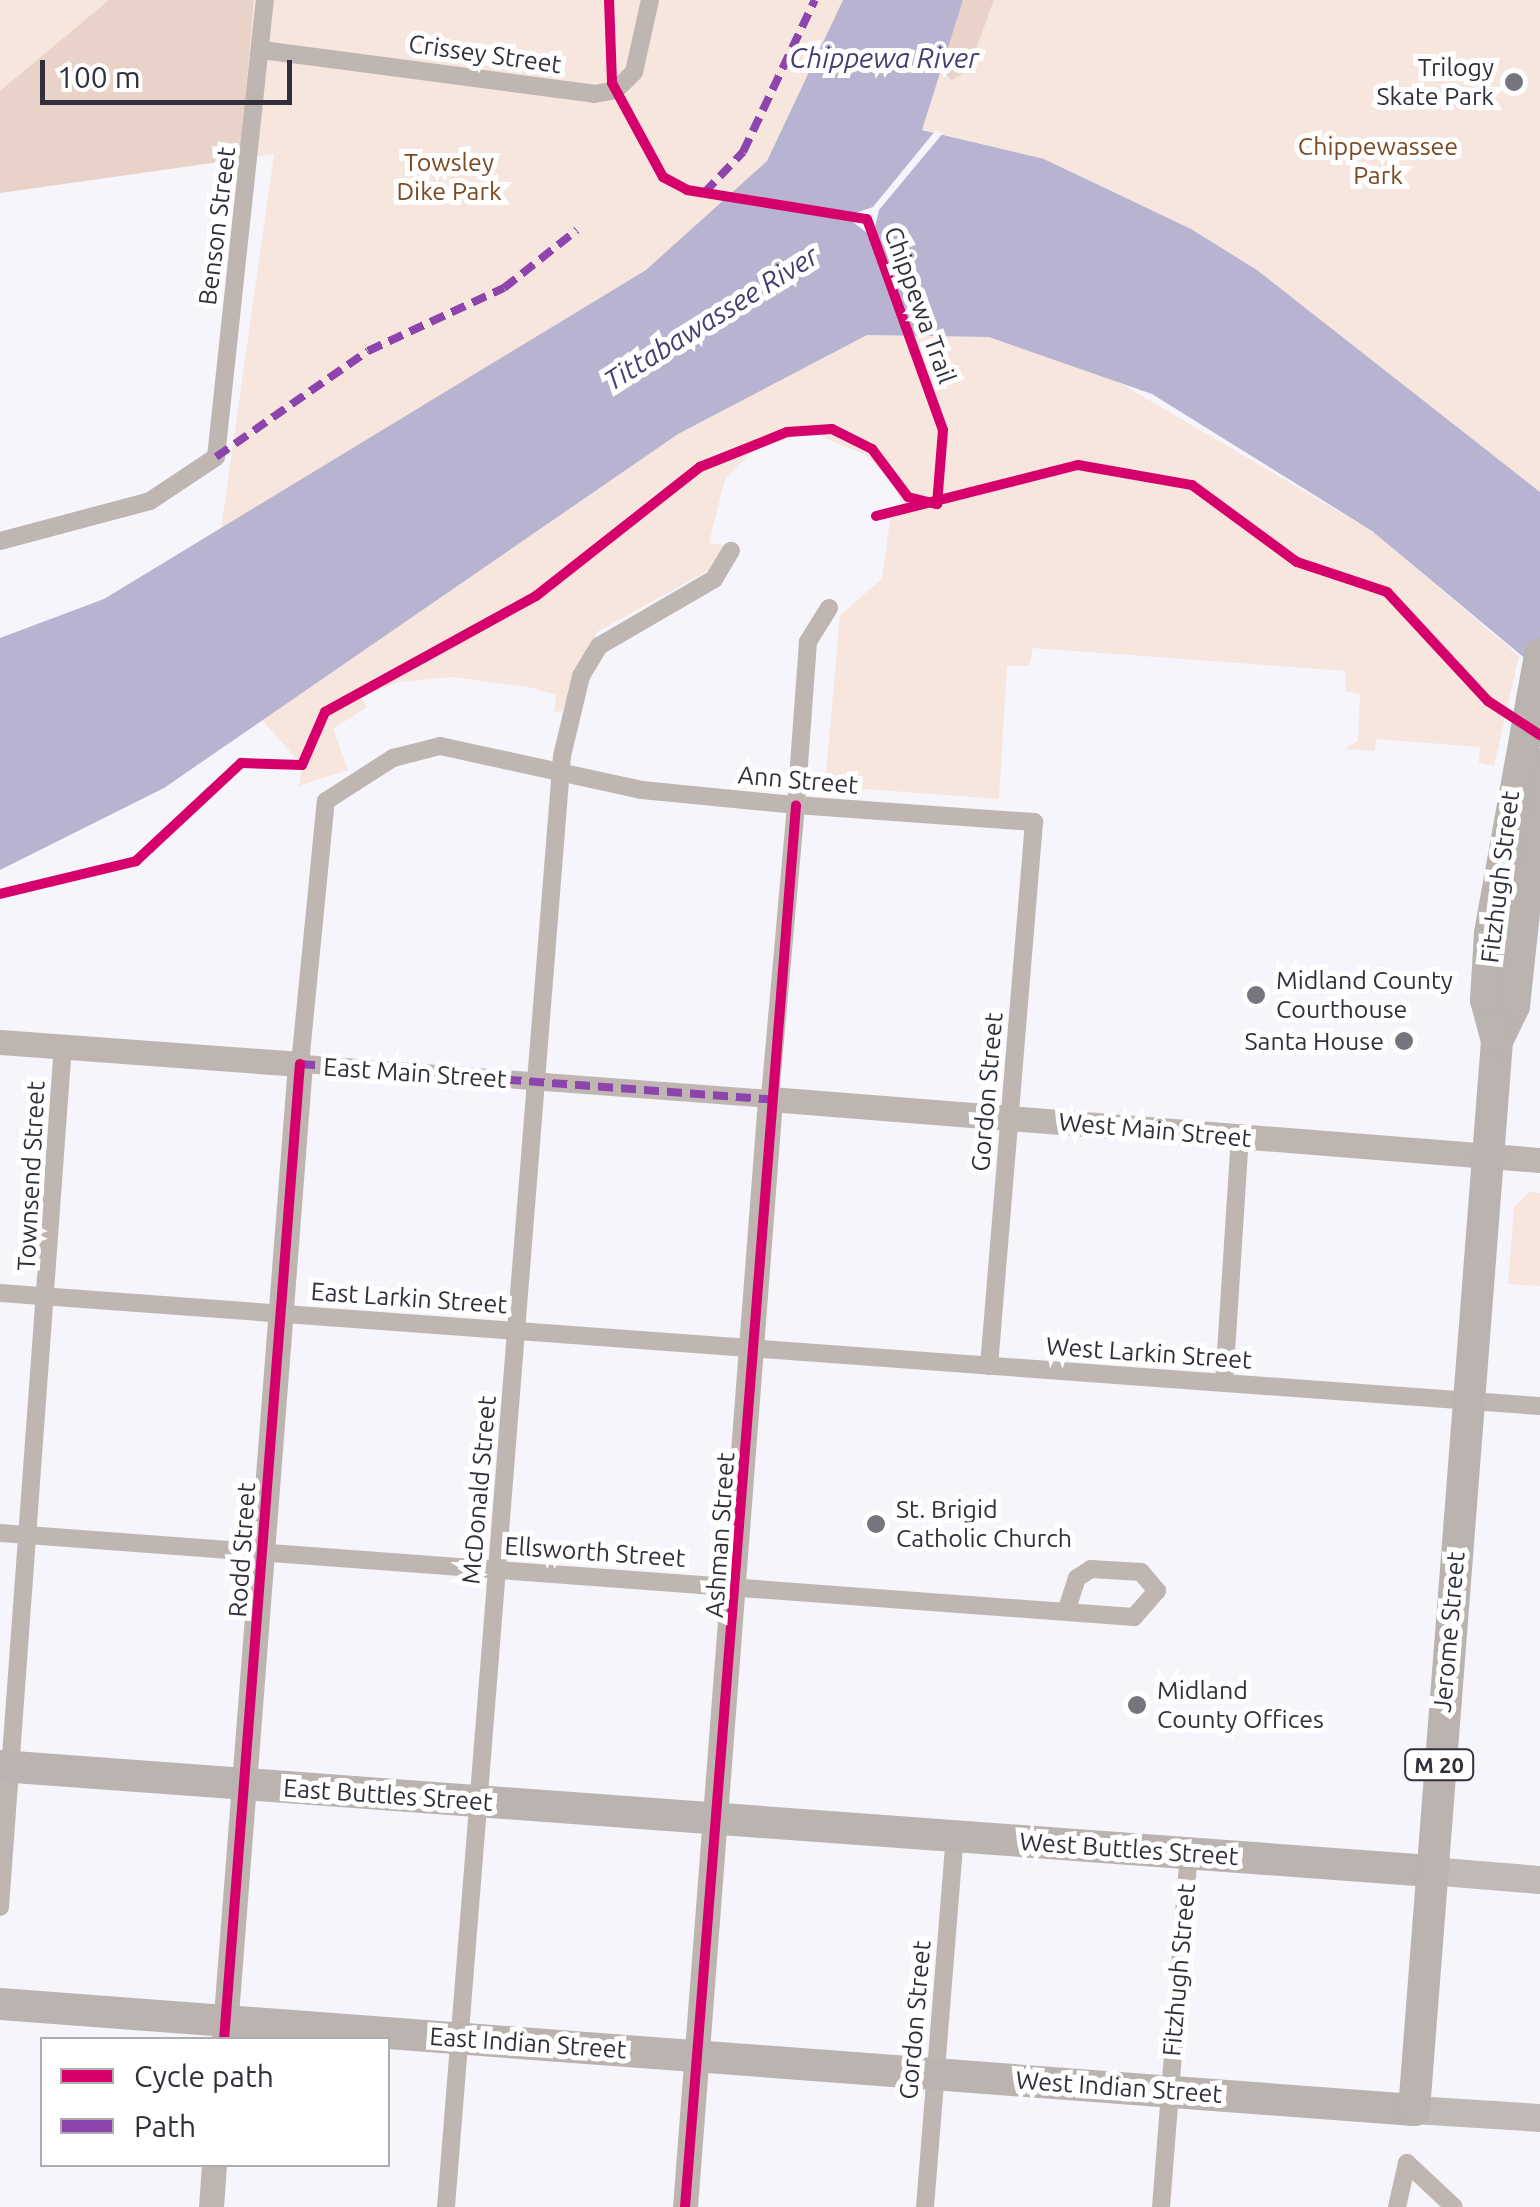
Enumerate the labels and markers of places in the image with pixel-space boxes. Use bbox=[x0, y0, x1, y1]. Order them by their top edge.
place label: Trilogy Skate Park bbox=[1376, 53, 1494, 112]
marker: Trilogy Skate Park bbox=[1503, 71, 1525, 93]
place label: Midland County Courthouse bbox=[1276, 966, 1453, 1025]
marker: Midland County Courthouse bbox=[1245, 984, 1267, 1006]
place label: Santa House bbox=[1244, 1026, 1384, 1056]
marker: Santa House bbox=[1393, 1030, 1415, 1052]
place label: St. Brigid Catholic Church bbox=[896, 1495, 1072, 1554]
marker: St. Brigid Catholic Church bbox=[865, 1513, 887, 1535]
place label: Midland County Offices bbox=[1157, 1676, 1324, 1735]
marker: Midland County Offices bbox=[1126, 1694, 1148, 1716]

